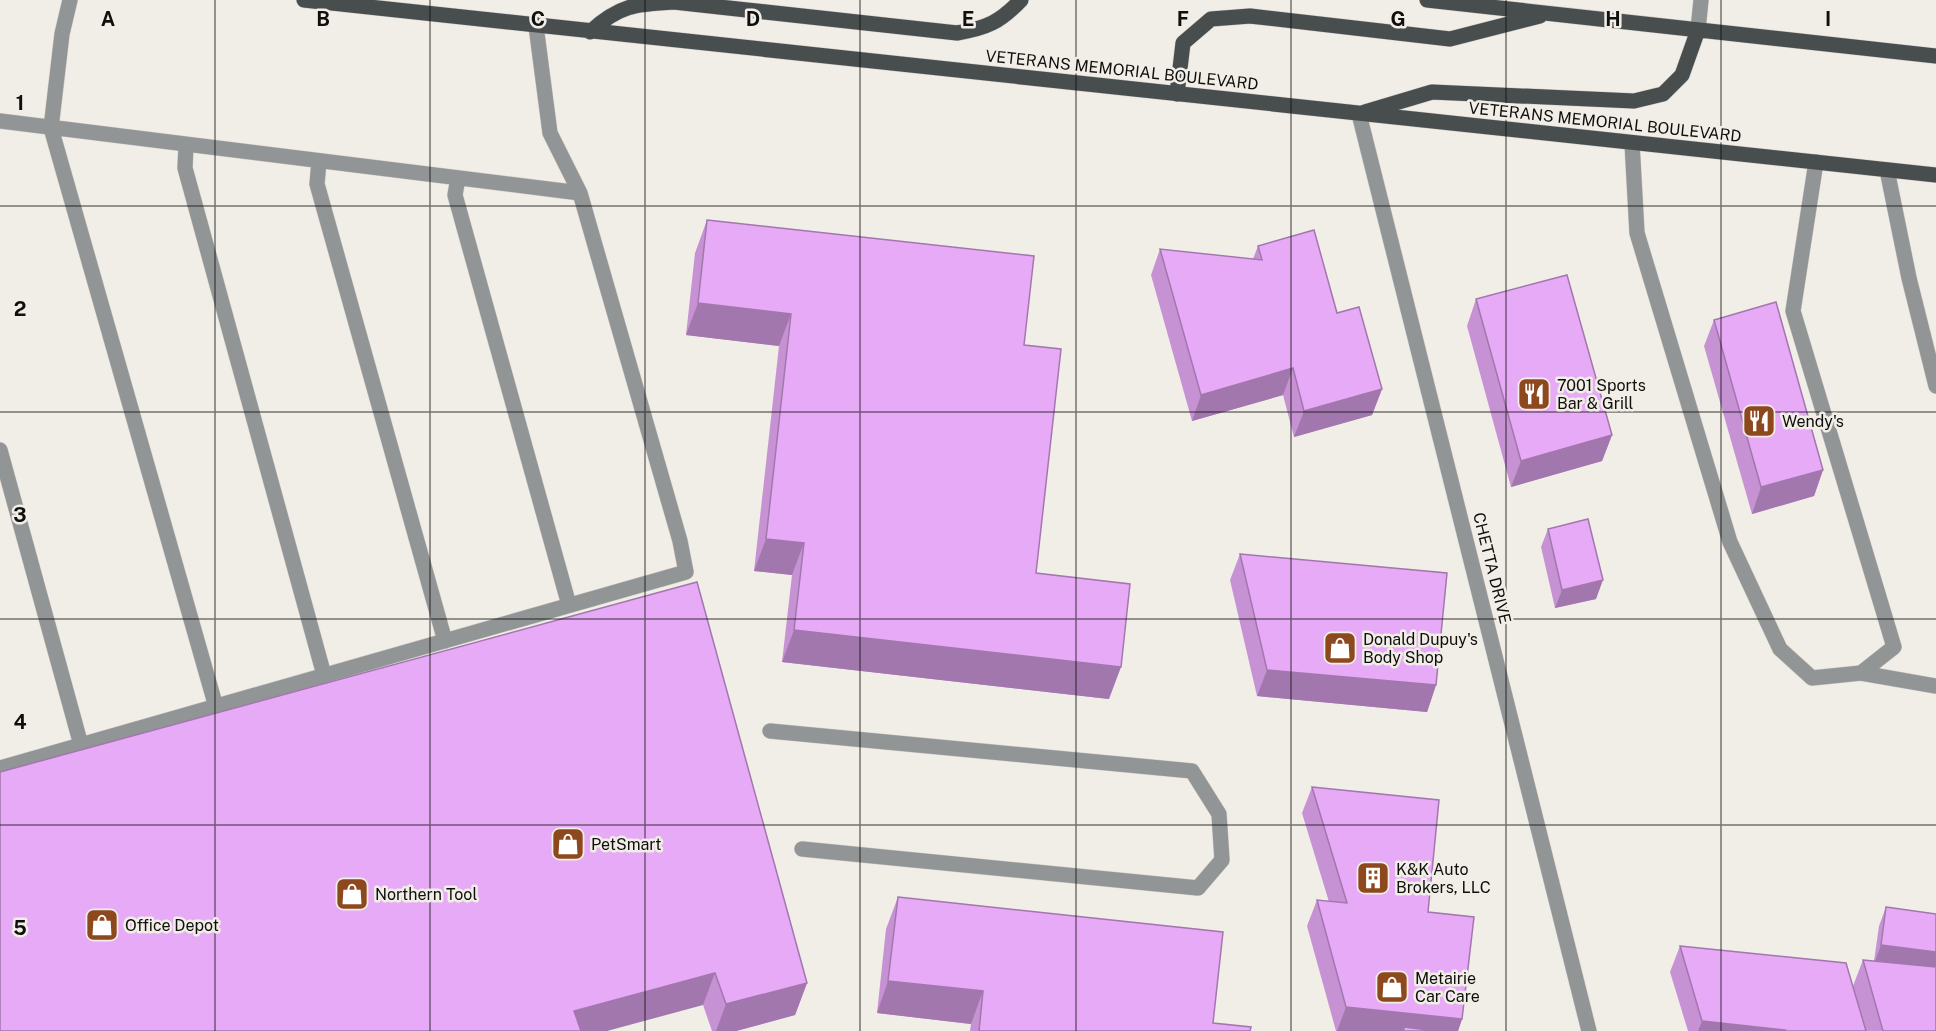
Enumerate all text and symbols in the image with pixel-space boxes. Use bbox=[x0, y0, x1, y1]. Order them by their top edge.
text: A bbox=[101, 7, 115, 31]
text: B bbox=[316, 7, 330, 31]
text: C bbox=[531, 7, 545, 31]
text: D bbox=[746, 7, 760, 31]
text: E bbox=[962, 7, 974, 31]
text: F bbox=[1177, 7, 1189, 31]
text: G bbox=[1390, 7, 1406, 31]
text: H bbox=[1605, 7, 1621, 31]
text: I bbox=[1825, 7, 1831, 31]
street label: VETERANS MEMORIAL BOULEVARD bbox=[985, 46, 1259, 94]
text: 1 bbox=[16, 91, 24, 115]
street label: VETERANS MEMORIAL BOULEVARD bbox=[1468, 98, 1742, 146]
text: 2 bbox=[14, 297, 26, 321]
restaurant icon: 7001 Sports Bar & Grill bbox=[1516, 376, 1552, 412]
place label: 7001 Sports Bar & Grill bbox=[1557, 376, 1646, 413]
restaurant icon: Wendy's bbox=[1741, 403, 1777, 439]
place label: Wendy's bbox=[1782, 412, 1844, 431]
text: 3 bbox=[13, 503, 27, 527]
street label: CHETTA DRIVE bbox=[1469, 510, 1515, 626]
shop icon: Donald Dupuy's Body Shop bbox=[1322, 630, 1358, 666]
place label: Donald Dupuy's Body Shop bbox=[1363, 630, 1478, 667]
text: 4 bbox=[13, 710, 27, 734]
shop icon: PetSmart bbox=[550, 826, 586, 862]
place label: PetSmart bbox=[591, 835, 662, 854]
building icon: K&K Auto Brokers, LLC bbox=[1355, 860, 1391, 896]
place label: K&K Auto Brokers, LLC bbox=[1396, 860, 1491, 897]
shop icon: Northern Tool bbox=[334, 876, 370, 912]
place label: Northern Tool bbox=[375, 885, 477, 904]
shop icon: Office Depot bbox=[84, 907, 120, 943]
text: 5 bbox=[13, 916, 27, 940]
place label: Office Depot bbox=[125, 916, 219, 935]
shop icon: Metairie Car Care bbox=[1374, 969, 1410, 1005]
place label: Metairie Car Care bbox=[1415, 969, 1480, 1006]

